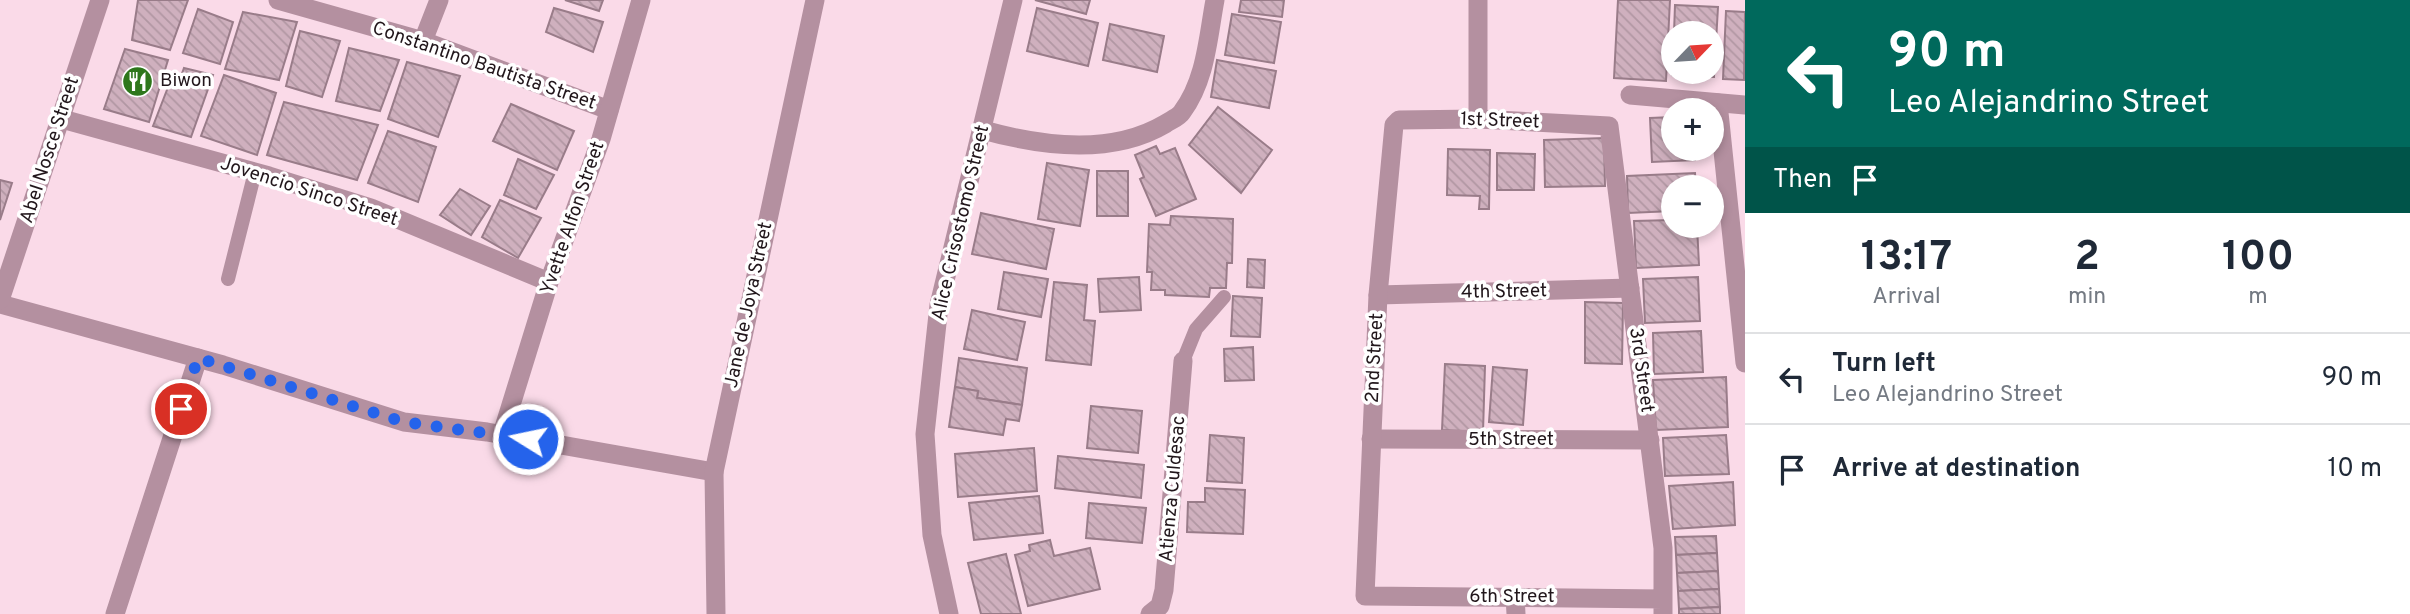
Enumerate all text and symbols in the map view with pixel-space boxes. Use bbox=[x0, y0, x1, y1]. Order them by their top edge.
street label: Constantino Bautista Street bbox=[369, 16, 599, 116]
north arrow bbox=[1661, 21, 1724, 84]
map controls bbox=[1661, 21, 1724, 238]
text: 90 m bbox=[1888, 23, 2006, 85]
icon: left bbox=[1773, 28, 1864, 119]
restaurant icon: Biwon bbox=[120, 64, 154, 98]
place label: Biwon bbox=[160, 69, 212, 93]
street label: Abel Nosce Street bbox=[15, 74, 85, 226]
text: Leo Alejandrino Street bbox=[1888, 84, 2209, 124]
button: + bbox=[1661, 98, 1724, 161]
street label: 1st Street bbox=[1460, 108, 1540, 134]
street label: Alice Crisostomo Street bbox=[927, 123, 995, 323]
street label: Yvette Alfon Street bbox=[536, 138, 610, 298]
street label: Jovencio Sinco Street bbox=[217, 152, 401, 232]
icon: arrive bbox=[1846, 161, 1884, 199]
text: Then bbox=[1773, 164, 1832, 197]
button: − bbox=[1661, 175, 1724, 238]
street label: Jane de Joya Street bbox=[720, 220, 778, 390]
text: 13:17 bbox=[1861, 232, 1952, 285]
text: 2 bbox=[2074, 232, 2100, 285]
text: 100 bbox=[2222, 232, 2294, 285]
street label: 4th Street bbox=[1461, 279, 1547, 305]
text: Arrival bbox=[1872, 283, 1941, 312]
text: min bbox=[2068, 283, 2106, 312]
text: m bbox=[2248, 283, 2268, 312]
street label: 2nd Street bbox=[1361, 312, 1389, 404]
street label: 3rd Street bbox=[1623, 326, 1659, 414]
text: Turn left bbox=[1832, 348, 1936, 381]
icon: left bbox=[1773, 360, 1811, 398]
text: 90 m bbox=[2322, 362, 2382, 395]
pin bbox=[151, 379, 211, 439]
text: Leo Alejandrino Street bbox=[1832, 381, 2063, 410]
icon: arrive bbox=[162, 390, 200, 428]
position arrow bbox=[491, 402, 565, 476]
street label: Atienza Culdesac bbox=[1155, 415, 1191, 563]
street label: 5th Street bbox=[1468, 428, 1554, 452]
icon: arrive bbox=[1773, 451, 1811, 489]
text: Arrive at destination bbox=[1832, 453, 2080, 486]
text: 10 m bbox=[2327, 453, 2382, 486]
street label: 6th Street bbox=[1469, 585, 1555, 609]

